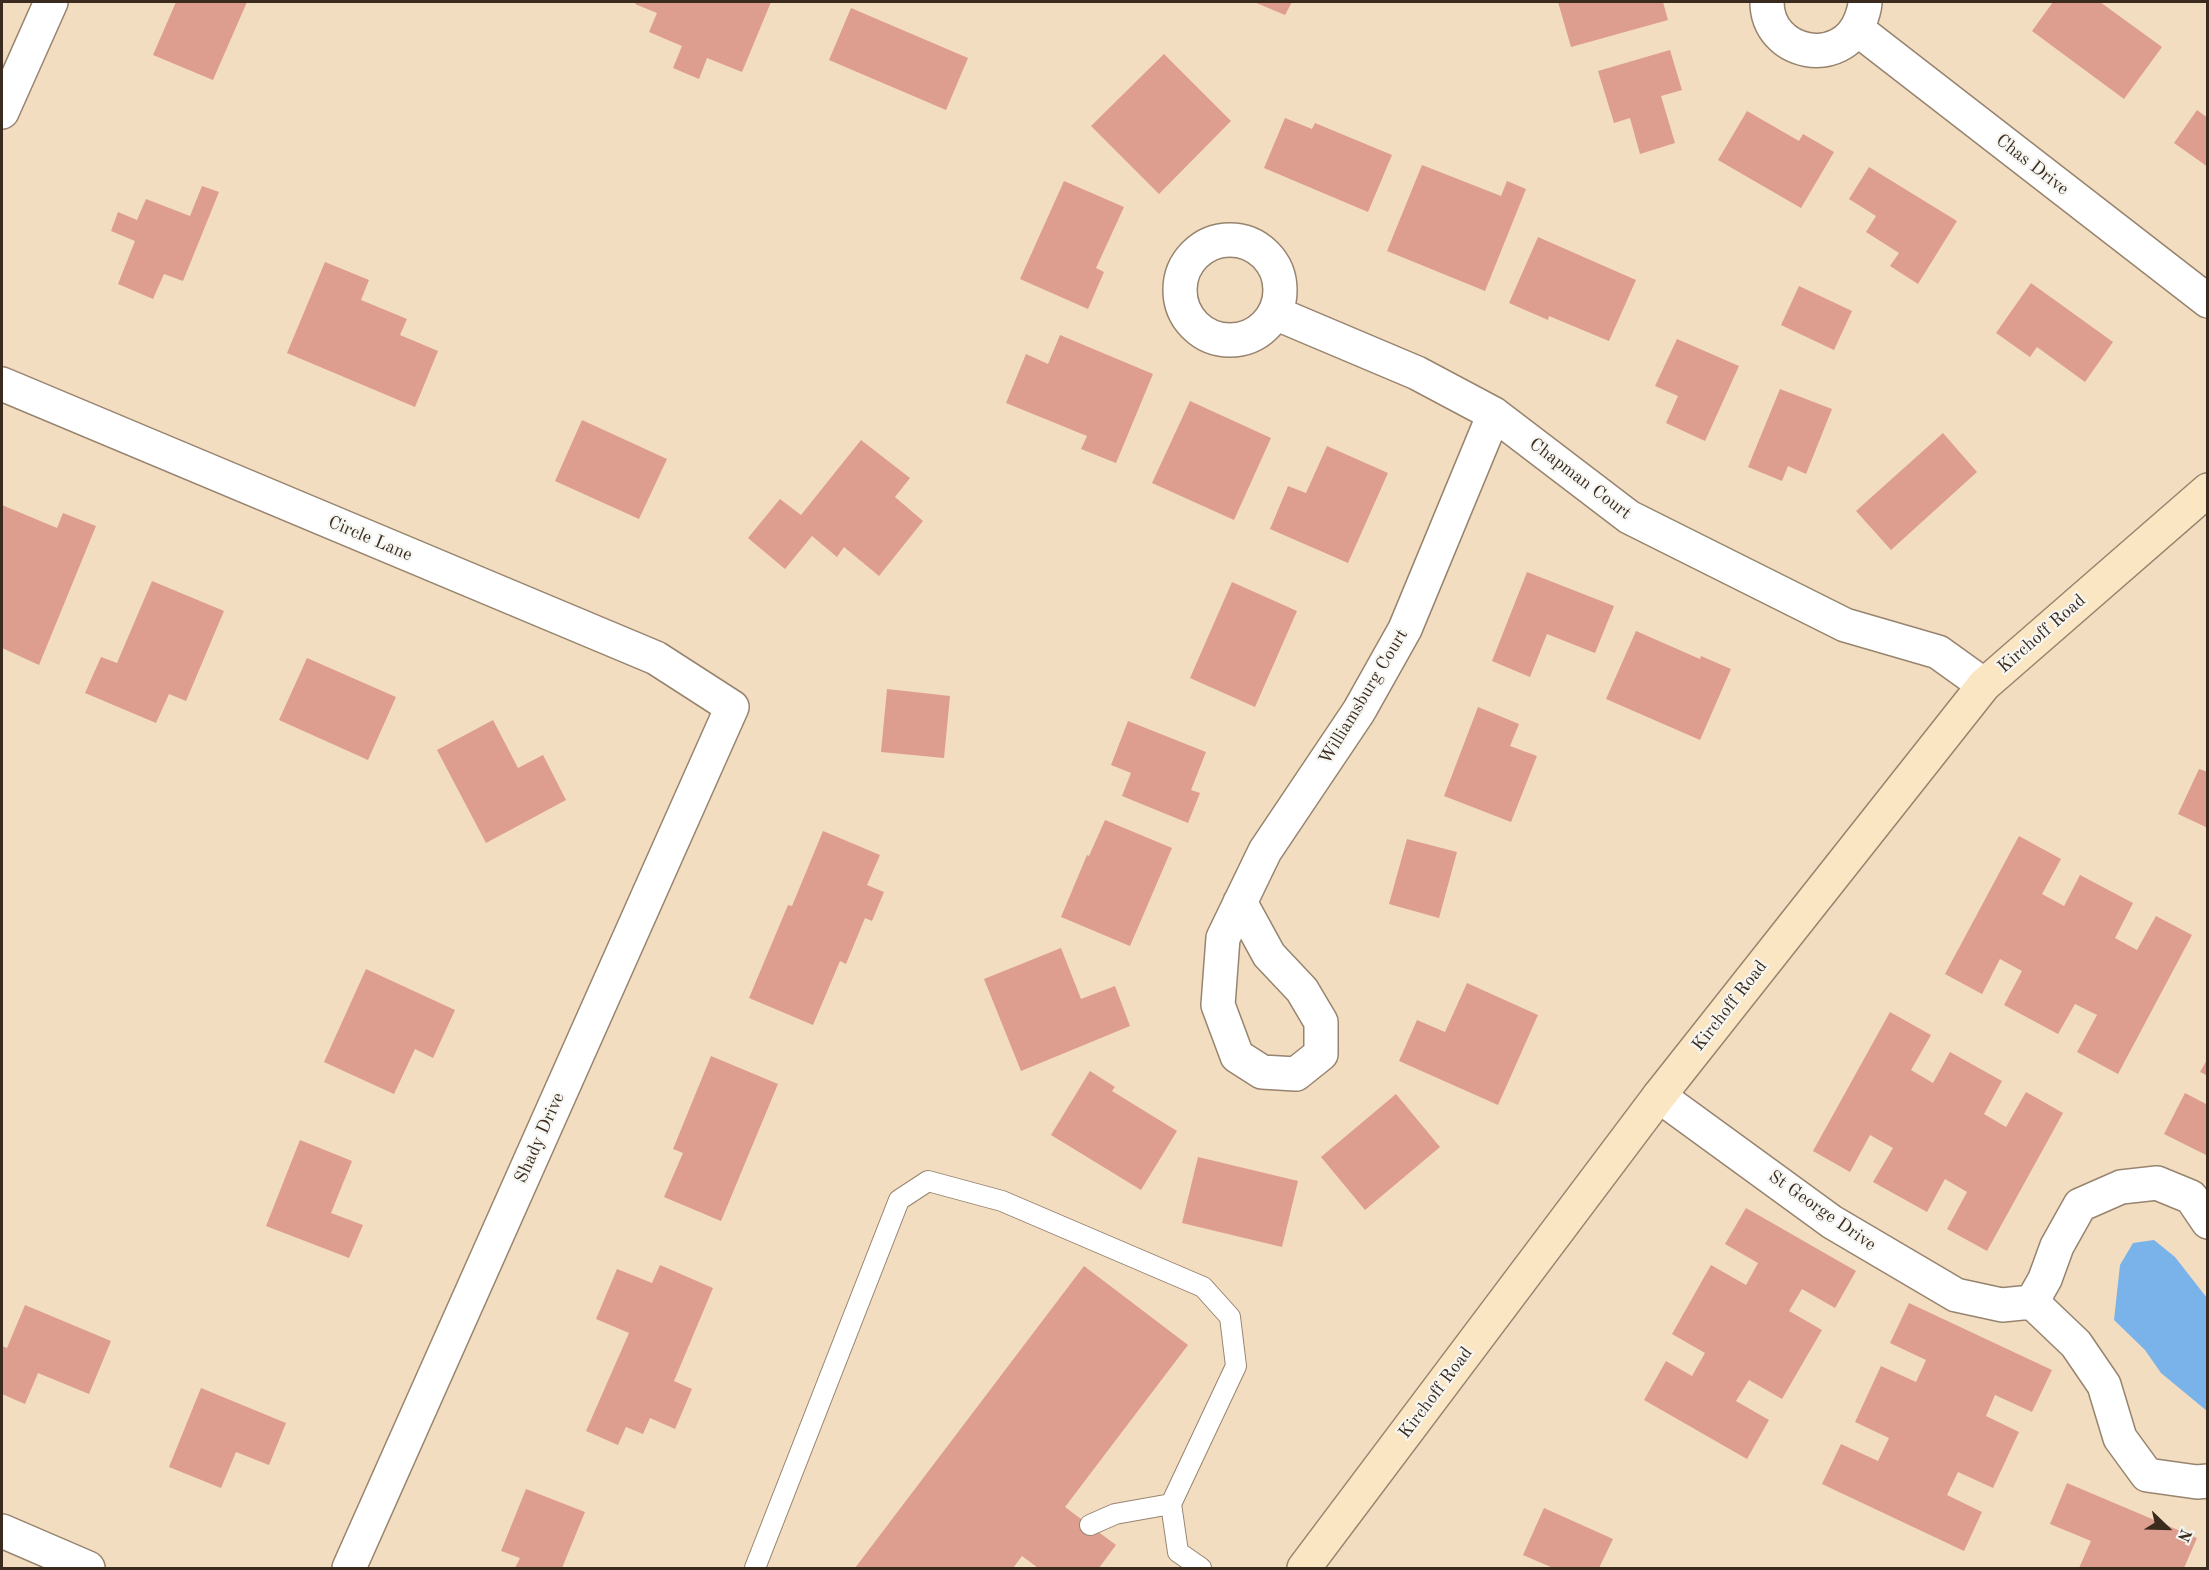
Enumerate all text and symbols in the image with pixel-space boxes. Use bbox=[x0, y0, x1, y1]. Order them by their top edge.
street label: Chas Drive bbox=[1991, 130, 2073, 200]
street label: Chapman Court bbox=[1525, 434, 1635, 524]
street label: Circle Lane bbox=[325, 512, 415, 566]
street label: Kirchoff Road bbox=[1994, 590, 2090, 678]
street label: Williamsburg Court bbox=[1315, 625, 1413, 769]
street label: Kirchoff Road bbox=[1688, 956, 1772, 1056]
street label: Shady Drive bbox=[510, 1089, 570, 1187]
street label: St George Drive bbox=[1764, 1166, 1880, 1256]
street label: Kirchoff Road bbox=[1394, 1343, 1478, 1443]
north arrow bbox=[2137, 1498, 2197, 1558]
text: N bbox=[2174, 1526, 2193, 1544]

